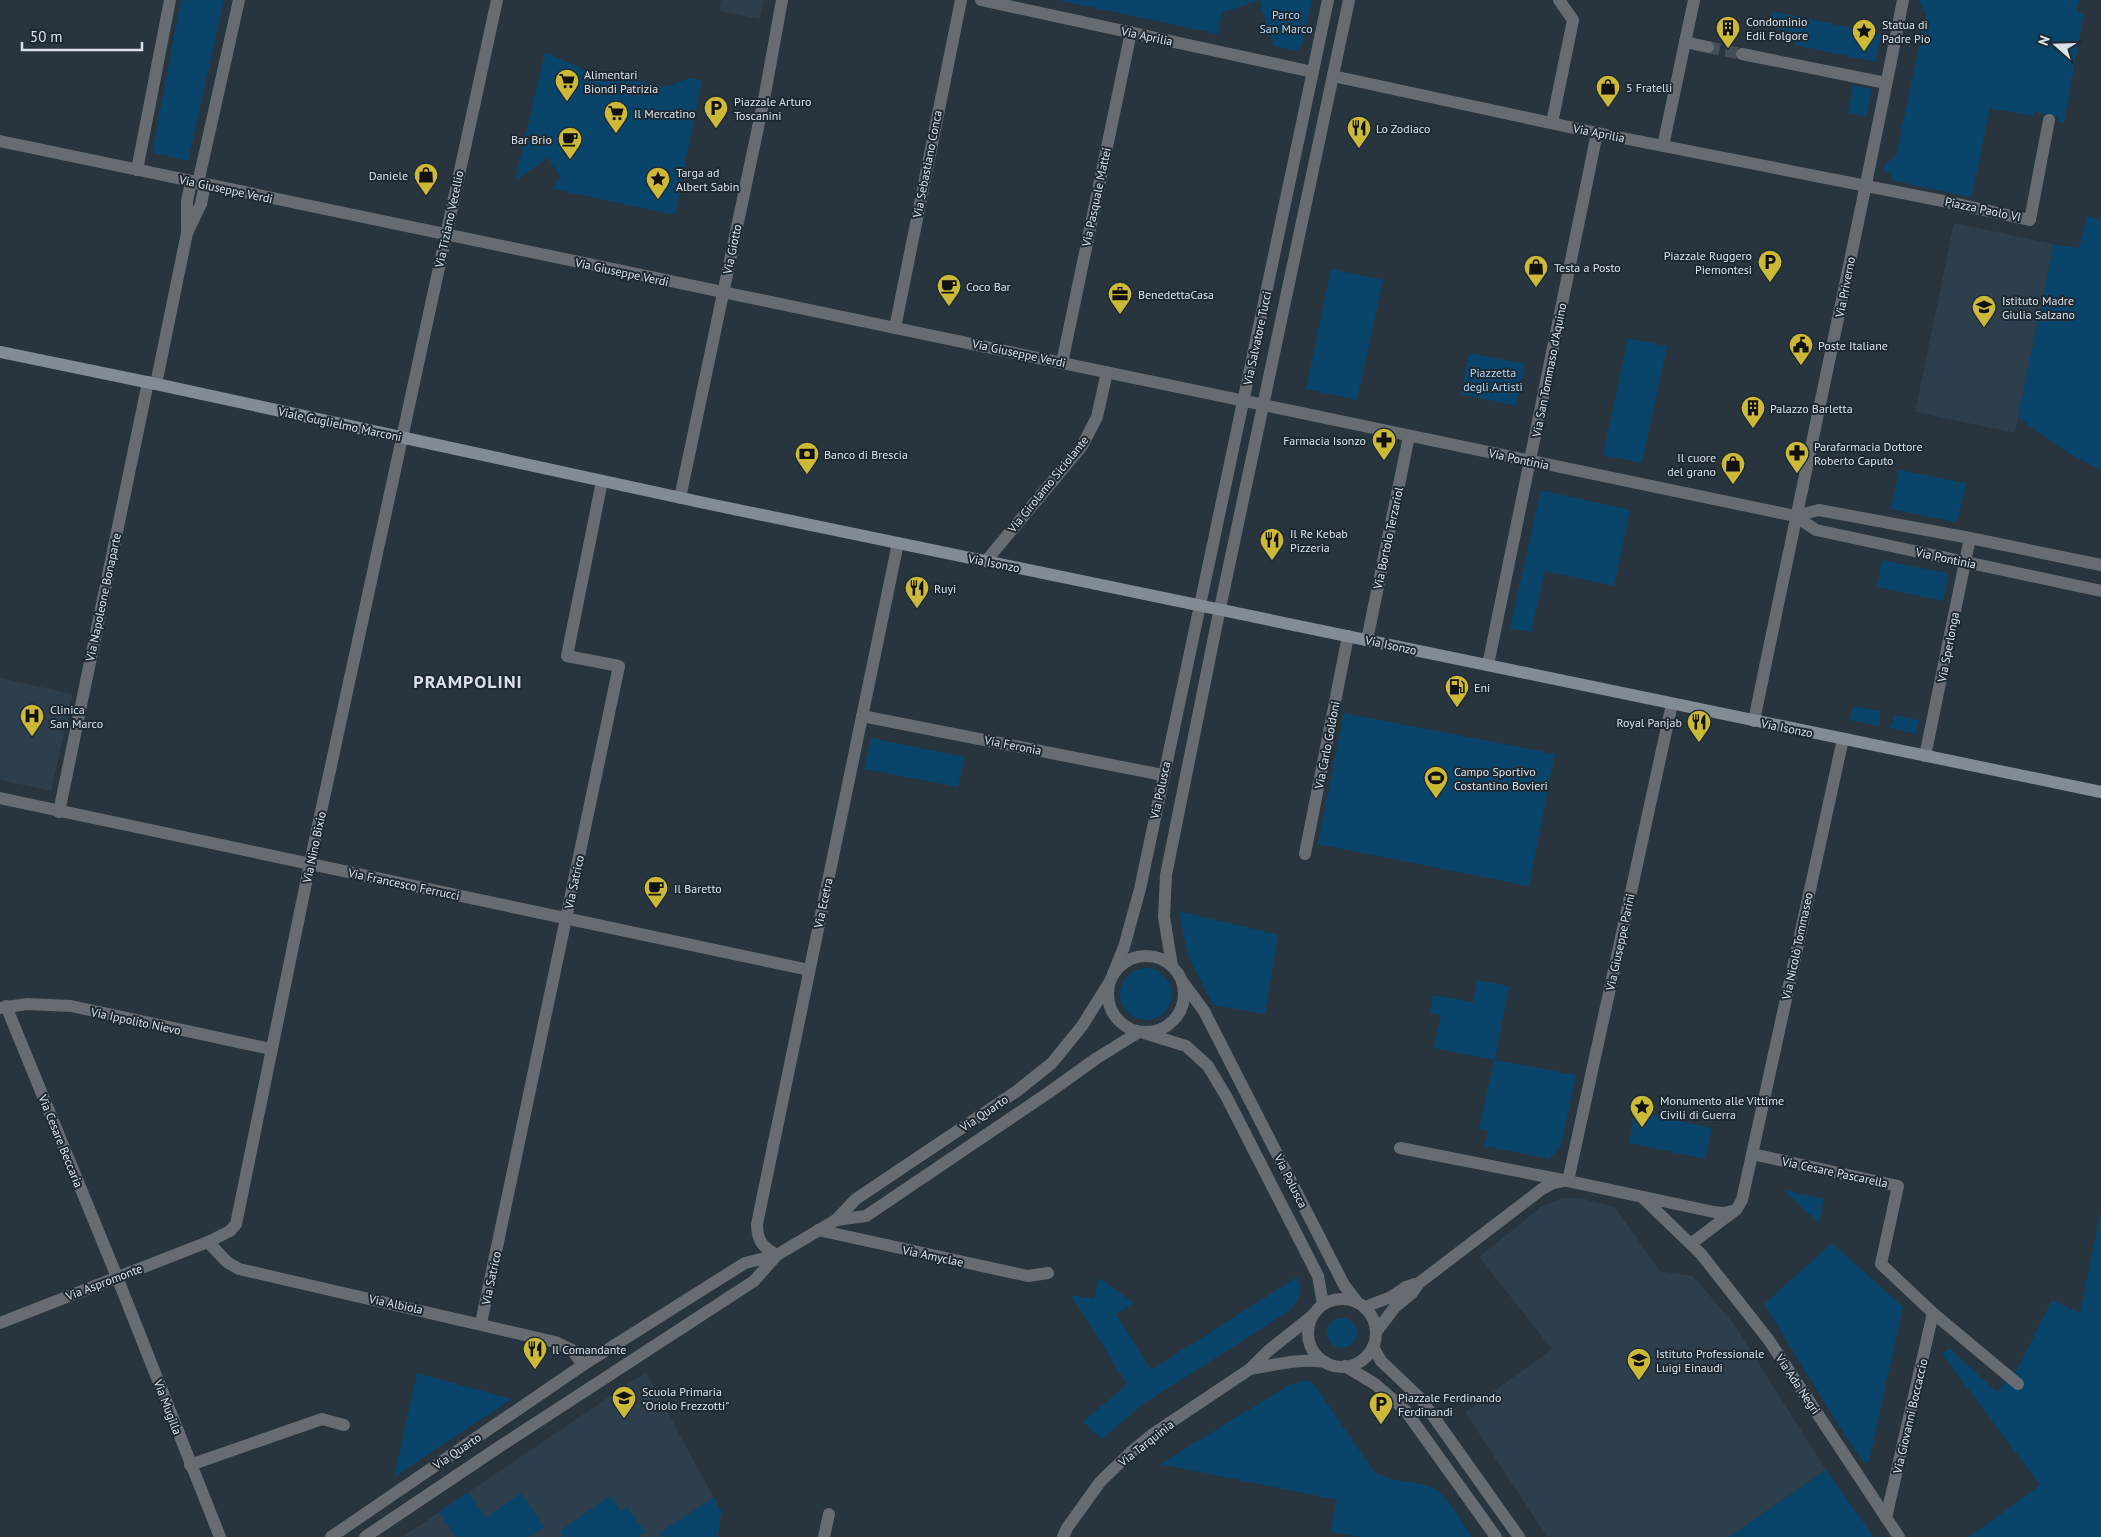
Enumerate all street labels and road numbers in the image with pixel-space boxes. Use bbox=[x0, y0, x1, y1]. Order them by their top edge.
street label: Via Aprilia bbox=[1119, 23, 1174, 49]
street label: Via Sebastiano Conca bbox=[909, 109, 945, 220]
street label: Via Aprilia bbox=[1571, 120, 1626, 145]
street label: Via Pasquale Mattei bbox=[1078, 146, 1114, 249]
street label: Via Tiziano Vecellio bbox=[431, 169, 467, 270]
street label: Via Giuseppe Verdi bbox=[177, 172, 274, 206]
street label: Piazza Paolo VI bbox=[1944, 194, 2022, 224]
street label: Via Giotto bbox=[719, 223, 745, 276]
street label: Via Giuseppe Verdi bbox=[573, 255, 670, 289]
street label: Via Priverno bbox=[1832, 255, 1858, 320]
street label: Via Salvatore Tucci bbox=[1240, 290, 1274, 387]
street label: Via San Tommaso d'Aquino bbox=[1528, 302, 1569, 439]
street label: Via Giuseppe Verdi bbox=[970, 336, 1067, 370]
street label: Viale Guglielmo Marconi bbox=[276, 403, 403, 444]
street label: Via Girolamo Siciolante bbox=[1004, 433, 1092, 536]
street label: Via Pontinia bbox=[1486, 445, 1551, 473]
street label: Via Bortolo Terzariol bbox=[1370, 485, 1406, 591]
street label: Via Napoleone Bonaparte bbox=[82, 531, 124, 663]
street label: Via Pontinia bbox=[1913, 544, 1978, 572]
street label: Via Isonzo bbox=[966, 550, 1021, 575]
street label: Via Sperlonga bbox=[1934, 611, 1962, 684]
street label: Via Isonzo bbox=[1363, 632, 1418, 658]
street label: Via Carlo Goldoni bbox=[1311, 700, 1343, 791]
street label: Via Isonzo bbox=[1759, 715, 1814, 740]
street label: Via Feronia bbox=[982, 732, 1043, 758]
street label: Via Polusca bbox=[1146, 760, 1173, 821]
street label: Via Nino Bixio bbox=[299, 810, 329, 885]
street label: Via Satrico bbox=[561, 854, 587, 911]
street label: Via Francesco Ferrucci bbox=[346, 865, 461, 903]
street label: Via Ecetra bbox=[810, 876, 836, 930]
street label: Via Nicolò Tommaseo bbox=[1778, 891, 1816, 1002]
street label: Via Giuseppe Parini bbox=[1602, 892, 1638, 993]
street label: Via Ippolito Nievo bbox=[89, 1004, 182, 1038]
street label: Via Cesare Beccaria bbox=[35, 1091, 86, 1190]
street label: Via Quarto bbox=[956, 1092, 1011, 1135]
street label: Via Polusca bbox=[1271, 1151, 1311, 1210]
street label: Via Cesare Pascarella bbox=[1780, 1153, 1889, 1191]
street label: Via Amyclae bbox=[900, 1242, 965, 1270]
street label: Via Satrico bbox=[478, 1250, 504, 1307]
street label: Via Aspromonte bbox=[63, 1261, 144, 1304]
street label: Via Albiola bbox=[367, 1291, 424, 1317]
street label: Via Ada Negri bbox=[1772, 1350, 1824, 1417]
street label: Via Giovanni Boccaccio bbox=[1889, 1357, 1931, 1476]
street label: Via Mugilla bbox=[150, 1376, 185, 1437]
street label: Via Tarquinia bbox=[1115, 1417, 1177, 1470]
street label: Via Quarto bbox=[429, 1430, 484, 1473]

